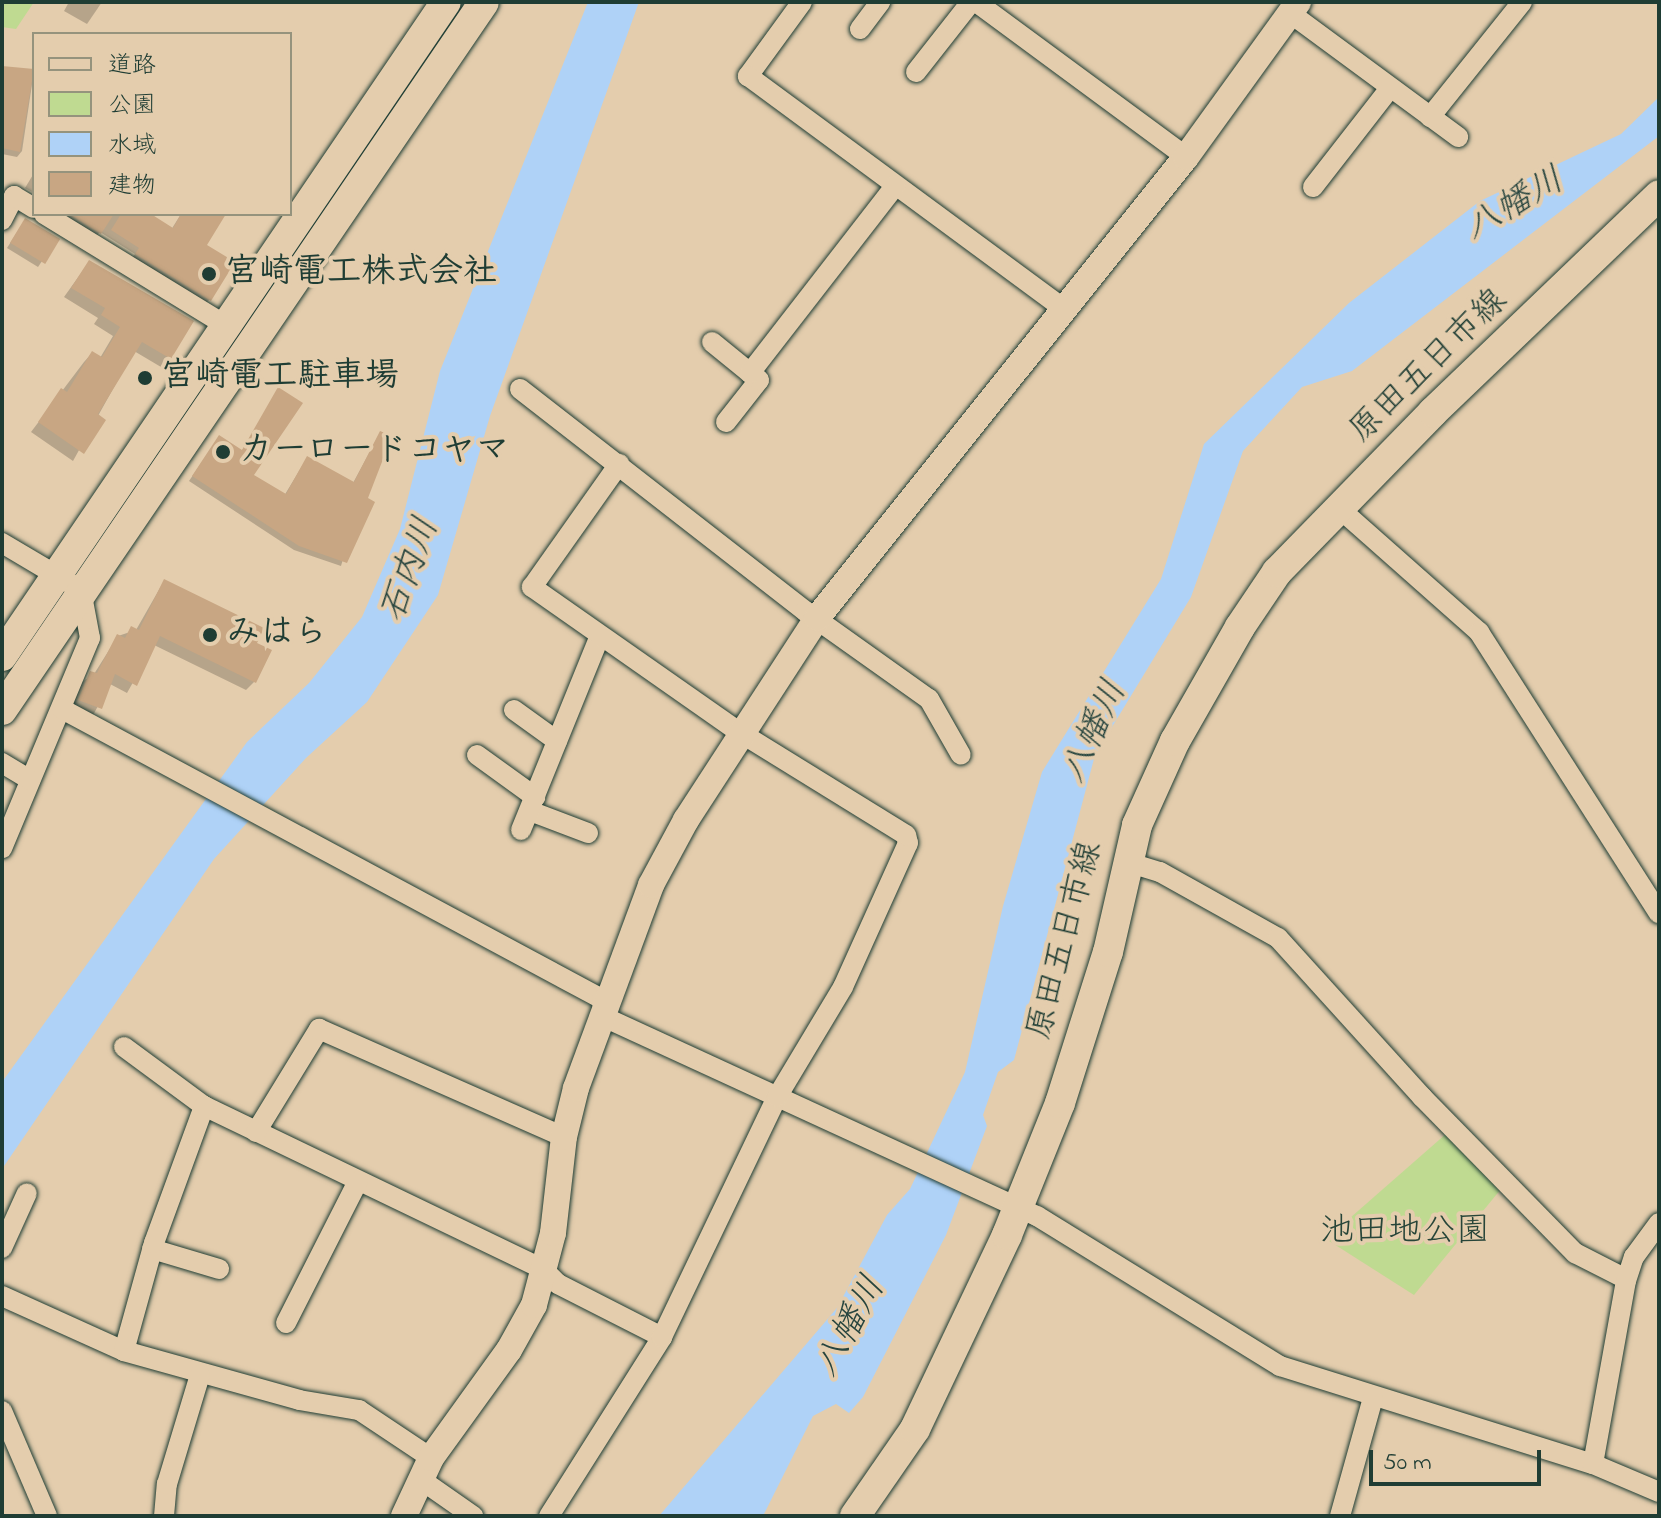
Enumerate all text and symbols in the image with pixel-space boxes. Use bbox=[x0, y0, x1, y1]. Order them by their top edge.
legend bbox=[32, 32, 292, 216]
text: 道路 bbox=[108, 49, 156, 84]
text: 公園 bbox=[108, 89, 156, 124]
text: 水域 bbox=[108, 129, 156, 164]
water label: 八幡川 bbox=[1457, 159, 1573, 251]
text: 建物 bbox=[108, 169, 156, 204]
place label: 宮崎電工株式会社 bbox=[225, 254, 497, 294]
marker: 宮崎電工株式会社 bbox=[200, 265, 218, 283]
street label: 原田五日市線 bbox=[1341, 281, 1517, 453]
place label: 宮崎電工駐車場 bbox=[161, 358, 399, 398]
marker: 宮崎電工駐車場 bbox=[136, 369, 154, 387]
place label: カーロードコヤマ bbox=[239, 432, 511, 472]
marker: カーロードコヤマ bbox=[214, 443, 232, 461]
water label: 石内川 bbox=[372, 512, 450, 628]
place label: みはら bbox=[226, 615, 328, 655]
marker: みはら bbox=[201, 626, 219, 644]
water label: 八幡川 bbox=[1053, 674, 1137, 790]
street label: 原田五日市線 bbox=[1020, 837, 1112, 1045]
park label: 池田地公園 bbox=[1320, 1213, 1490, 1253]
water label: 八幡川 bbox=[806, 1269, 896, 1385]
scale bar bbox=[1373, 1434, 1545, 1484]
text: 50 m bbox=[1383, 1446, 1432, 1481]

